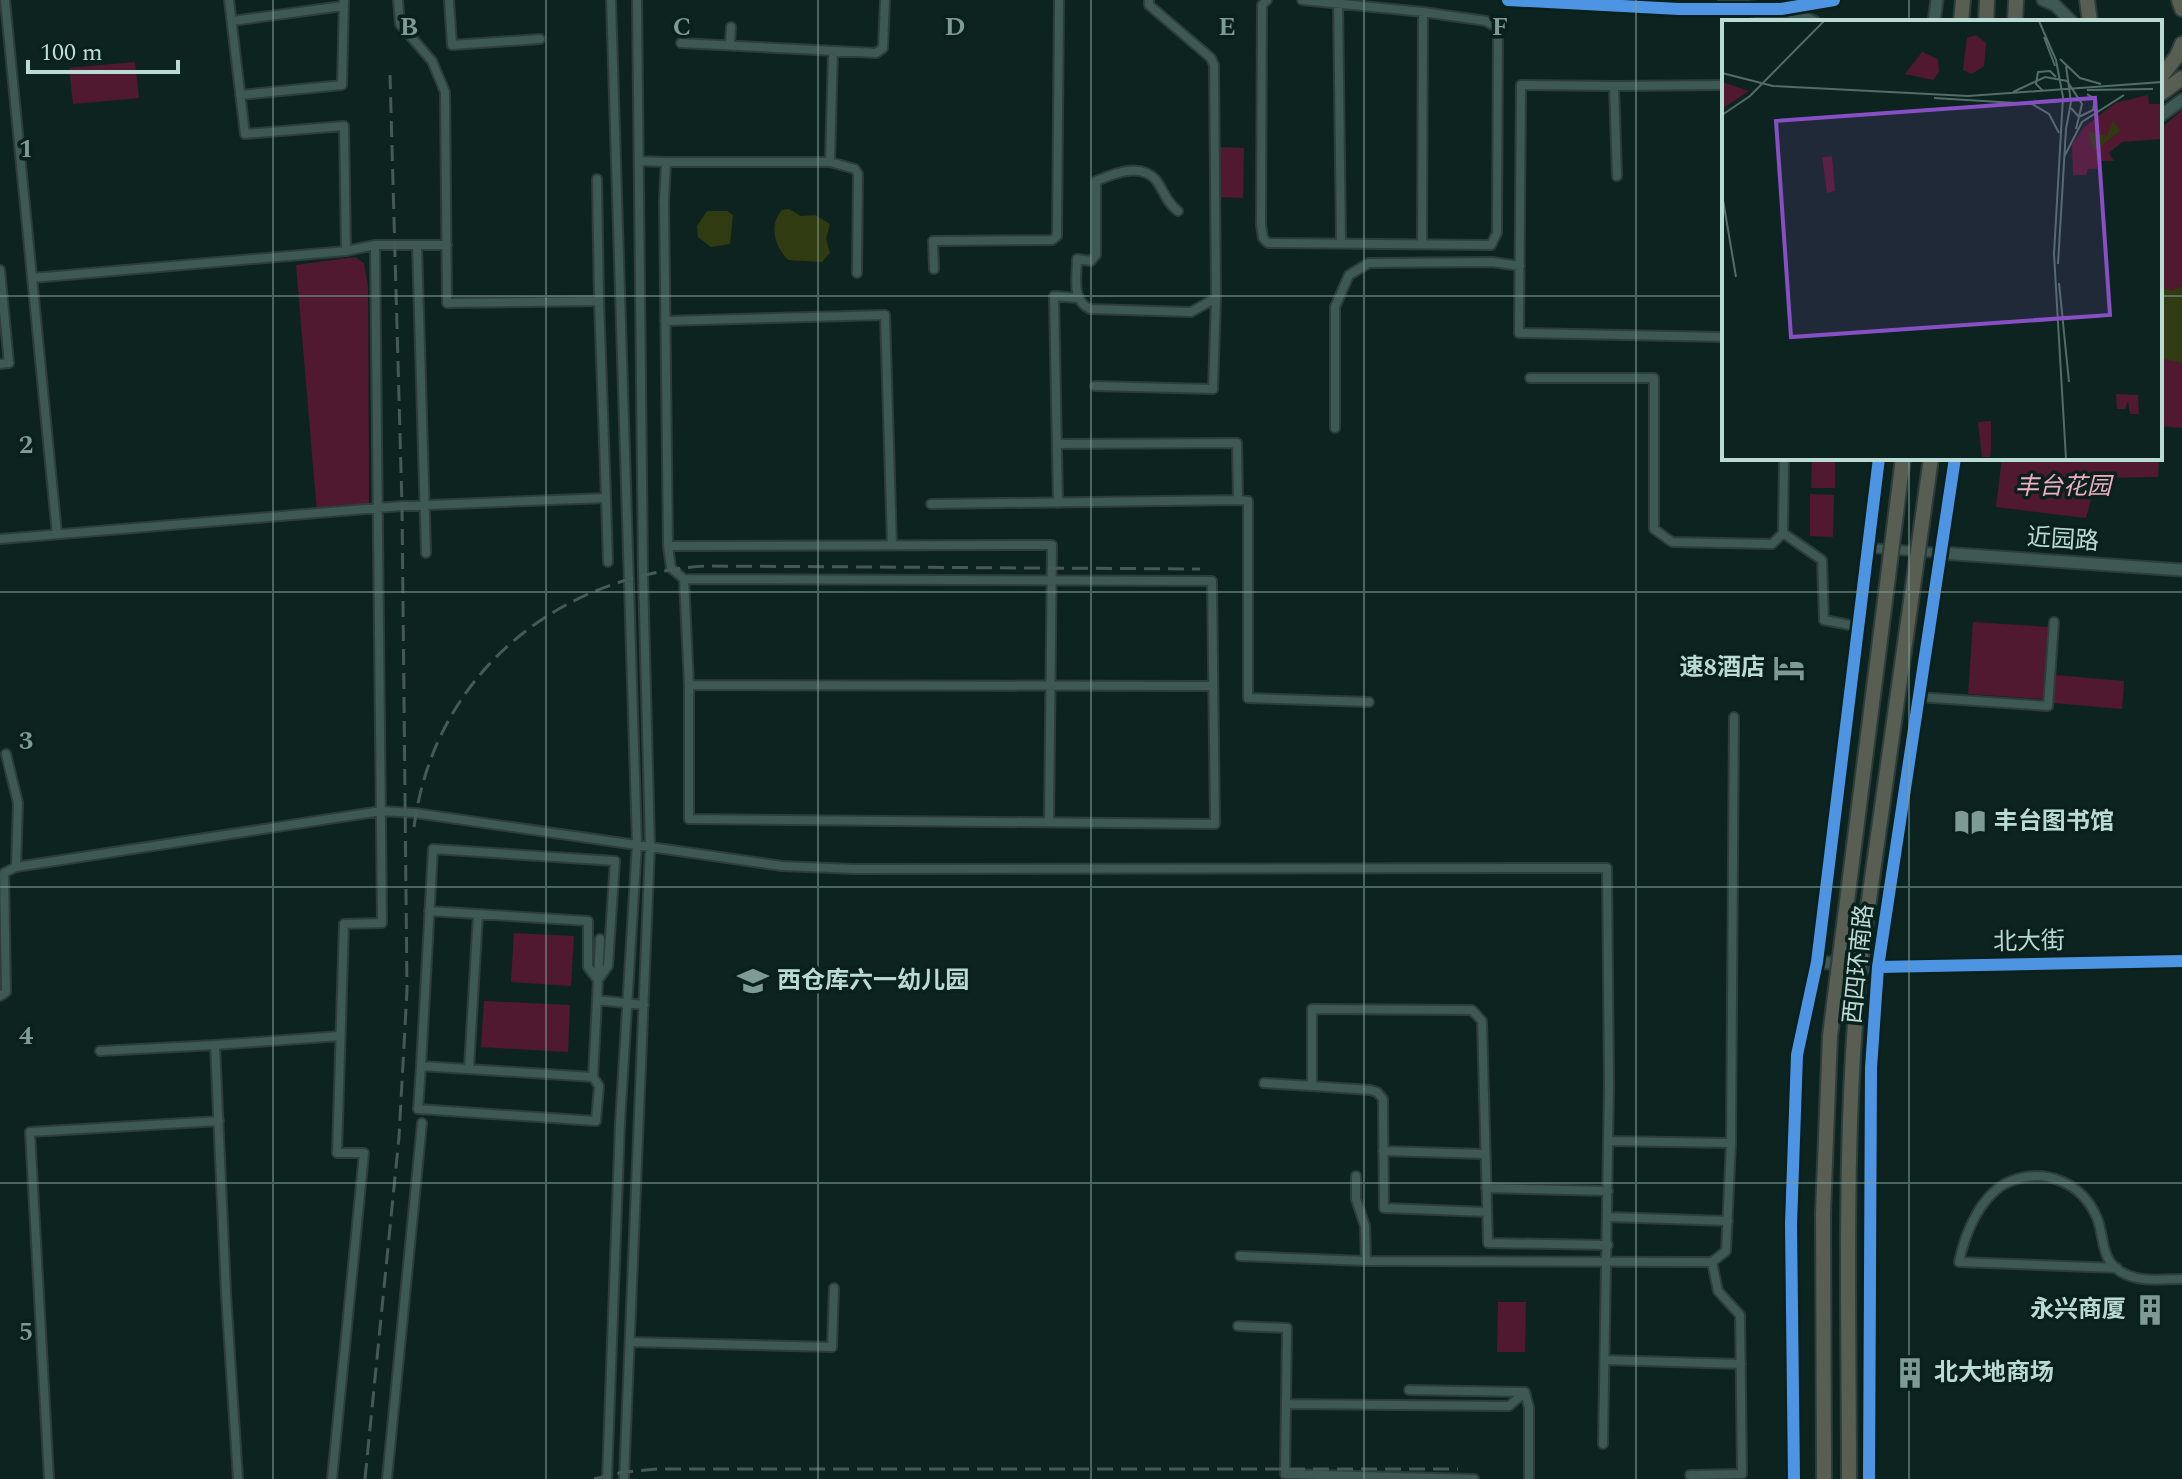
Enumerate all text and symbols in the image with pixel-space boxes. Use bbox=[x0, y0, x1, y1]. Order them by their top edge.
text: B bbox=[400, 7, 418, 47]
text: C bbox=[673, 7, 691, 47]
text: D bbox=[945, 7, 965, 47]
text: E bbox=[1218, 7, 1236, 47]
text: F bbox=[1492, 7, 1508, 47]
inset map bbox=[1722, 20, 2162, 460]
scale bar bbox=[28, 24, 178, 74]
text: 100 m bbox=[40, 35, 103, 71]
text: 1 bbox=[19, 129, 33, 169]
text: 2 bbox=[19, 425, 33, 465]
park label: 丰台花园 bbox=[2015, 469, 2114, 505]
street label: 近园路 bbox=[2026, 520, 2100, 560]
place label: 速8酒店 bbox=[1680, 650, 1765, 686]
hotel icon: 速8酒店 bbox=[1772, 651, 1806, 685]
text: 3 bbox=[19, 721, 33, 761]
place label: 丰台图书馆 bbox=[1994, 804, 2114, 840]
library icon: 丰台图书馆 bbox=[1953, 805, 1987, 839]
street label: 西四环南路 bbox=[1835, 902, 1883, 1026]
street label: 北大街 bbox=[1993, 923, 2065, 961]
place label: 西仓库六一幼儿园 bbox=[777, 963, 969, 999]
school or university icon: 西仓库六一幼儿园 bbox=[736, 964, 770, 998]
text: 4 bbox=[19, 1016, 34, 1056]
place label: 永兴商厦 bbox=[2030, 1292, 2126, 1328]
building icon: 永兴商厦 bbox=[2133, 1293, 2167, 1327]
text: 5 bbox=[19, 1312, 33, 1352]
place label: 北大地商场 bbox=[1934, 1355, 2054, 1391]
building icon: 北大地商场 bbox=[1893, 1356, 1927, 1390]

